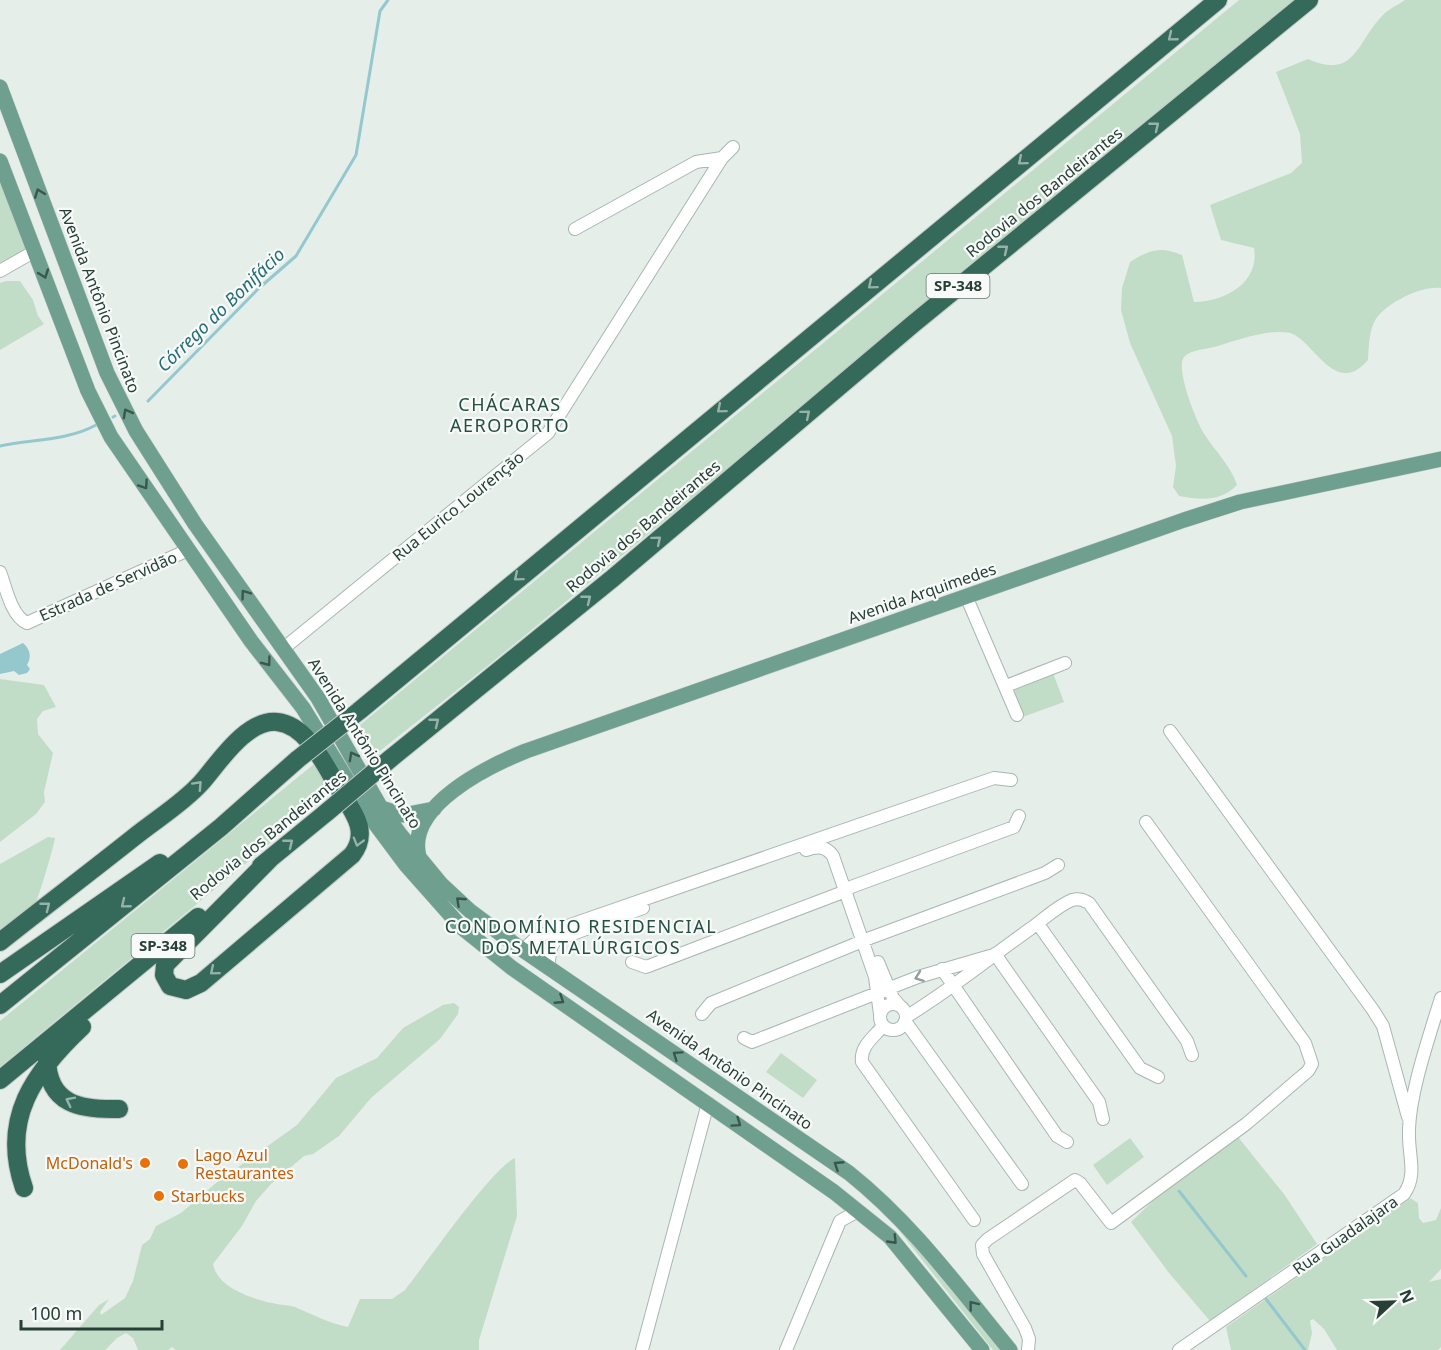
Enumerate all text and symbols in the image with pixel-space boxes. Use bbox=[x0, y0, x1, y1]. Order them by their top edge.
one-way arrow bbox=[1168, 29, 1179, 40]
street label: Rodovia dos Bandeirantes bbox=[961, 122, 1127, 262]
one-way arrow bbox=[1149, 122, 1160, 133]
one-way arrow bbox=[1018, 153, 1029, 164]
one-way arrow bbox=[34, 189, 46, 200]
street label: Avenida Antônio Pincinato bbox=[54, 204, 146, 396]
water label: Córrego do Bonifácio bbox=[151, 242, 289, 377]
one-way arrow bbox=[997, 245, 1008, 256]
one-way arrow bbox=[36, 268, 49, 279]
road number: SP-348 bbox=[926, 274, 990, 298]
one-way arrow bbox=[868, 278, 879, 289]
district label: CHÁCARAS AEROPORTO bbox=[450, 392, 570, 437]
one-way arrow bbox=[717, 402, 728, 413]
one-way arrow bbox=[123, 409, 134, 420]
one-way arrow bbox=[799, 410, 810, 421]
street label: Rua Eurico Lourenção bbox=[388, 446, 528, 566]
street label: Rodovia dos Bandeirantes bbox=[561, 455, 725, 597]
one-way arrow bbox=[137, 478, 148, 489]
one-way arrow bbox=[650, 536, 661, 547]
street label: Estrada de Servidão bbox=[36, 546, 180, 626]
street label: Avenida Arquimedes bbox=[845, 557, 999, 629]
one-way arrow bbox=[514, 570, 525, 581]
one-way arrow bbox=[241, 589, 252, 600]
one-way arrow bbox=[580, 596, 591, 607]
street label: Avenida Antônio Pincinato bbox=[303, 653, 427, 833]
one-way arrow bbox=[260, 656, 271, 667]
one-way arrow bbox=[428, 719, 439, 730]
one-way arrow bbox=[349, 752, 360, 762]
street label: Rodovia dos Bandeirantes bbox=[185, 765, 351, 905]
one-way arrow bbox=[191, 781, 202, 791]
one-way arrow bbox=[352, 837, 365, 847]
one-way arrow bbox=[282, 840, 293, 851]
one-way arrow bbox=[121, 897, 132, 908]
one-way arrow bbox=[456, 897, 466, 908]
one-way arrow bbox=[39, 903, 50, 914]
district label: CONDOMÍNIO RESIDENCIAL DOS METALÚRGICOS bbox=[445, 914, 717, 959]
road number: SP-348 bbox=[132, 934, 195, 958]
one-way arrow bbox=[210, 964, 221, 975]
one-way arrow bbox=[914, 970, 925, 982]
one-way arrow bbox=[554, 992, 564, 1004]
street label: Avenida Antônio Pincinato bbox=[643, 1003, 817, 1135]
one-way arrow bbox=[673, 1051, 684, 1062]
one-way arrow bbox=[66, 1097, 76, 1108]
one-way arrow bbox=[730, 1116, 741, 1127]
place label: Lago Azul Restaurantes bbox=[195, 1144, 294, 1184]
place label: McDonald's bbox=[46, 1152, 133, 1174]
marker: McDonald's bbox=[138, 1156, 152, 1170]
marker: Lago Azul Restaurantes bbox=[176, 1157, 190, 1171]
one-way arrow bbox=[834, 1161, 844, 1173]
place label: Starbucks bbox=[171, 1185, 245, 1207]
marker: Starbucks bbox=[152, 1189, 166, 1203]
street label: Rua Guadalajara bbox=[1288, 1190, 1402, 1280]
one-way arrow bbox=[885, 1233, 896, 1244]
north arrow bbox=[1363, 1272, 1423, 1332]
text: N bbox=[1394, 1286, 1420, 1307]
scale bar bbox=[21, 1293, 162, 1331]
one-way arrow bbox=[970, 1300, 981, 1311]
text: 100 m bbox=[30, 1301, 82, 1325]

